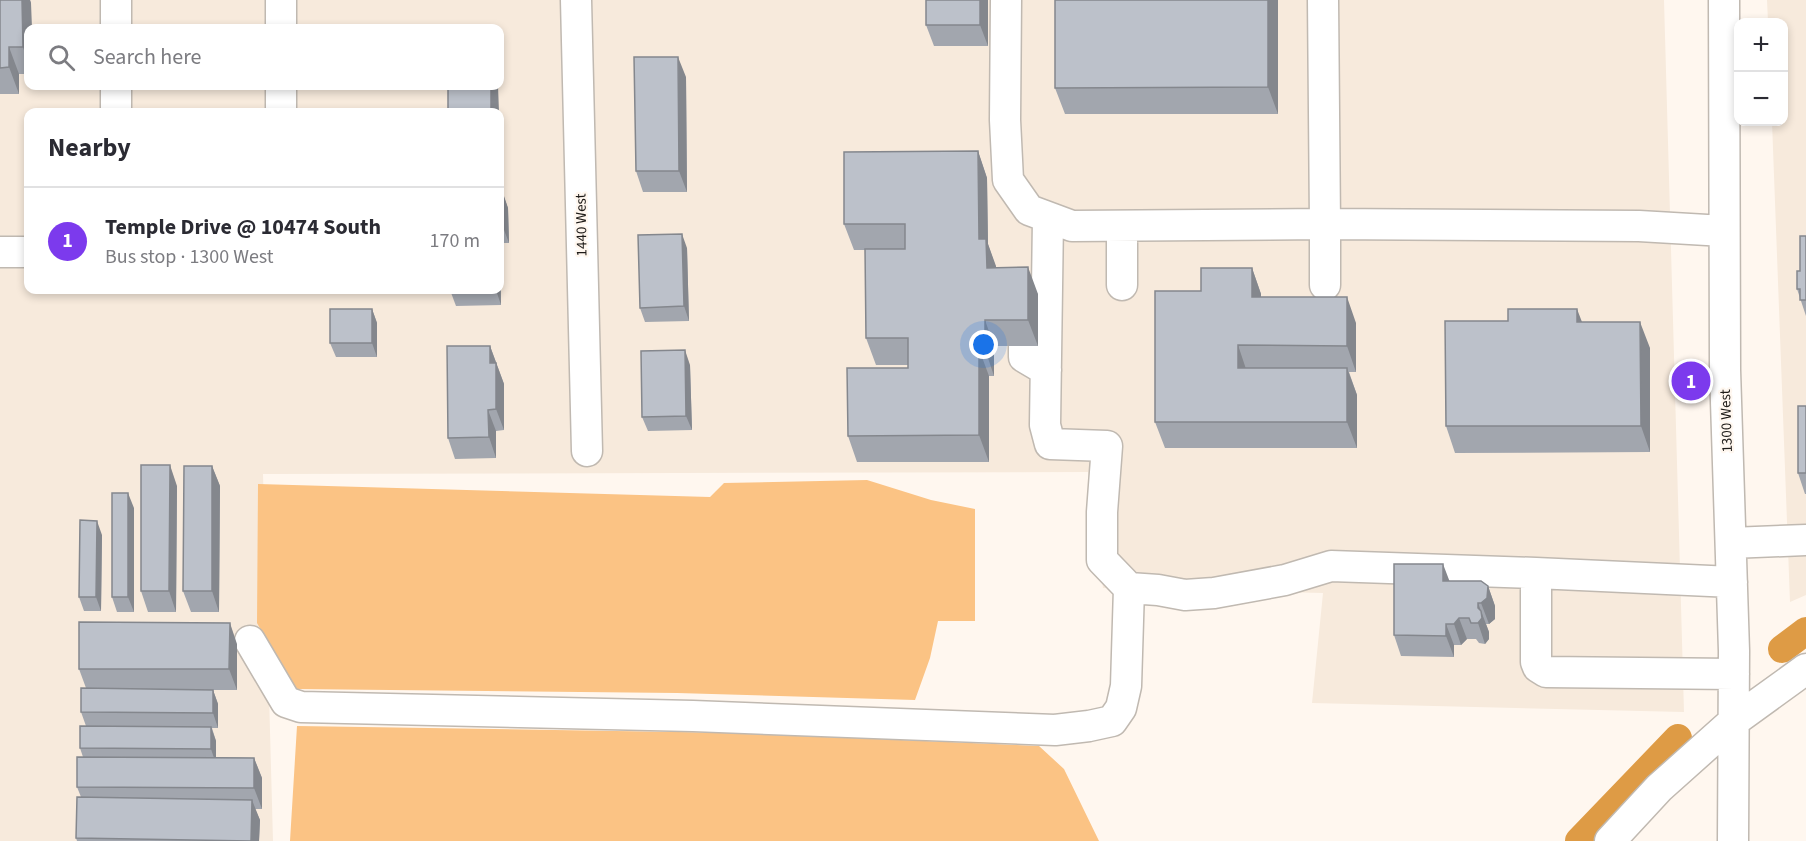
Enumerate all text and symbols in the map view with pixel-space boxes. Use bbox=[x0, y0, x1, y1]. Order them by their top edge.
map controls bbox=[1734, 18, 1788, 126]
button: + bbox=[1734, 18, 1788, 72]
search box bbox=[24, 24, 504, 90]
icon: search bbox=[45, 41, 78, 74]
text: Search here bbox=[93, 41, 201, 73]
button: − bbox=[1734, 72, 1788, 126]
text: Nearby bbox=[48, 129, 131, 166]
street label: 1440 West bbox=[570, 193, 593, 257]
text: Temple Drive @ 10474 South bbox=[105, 211, 381, 243]
text: 1 bbox=[62, 227, 73, 255]
text: 170 m bbox=[430, 227, 480, 255]
text: Bus stop · 1300 West bbox=[105, 243, 274, 271]
your location bbox=[969, 330, 998, 359]
pin: 1 bbox=[1672, 358, 1710, 404]
street label: 1300 West bbox=[1715, 389, 1738, 453]

